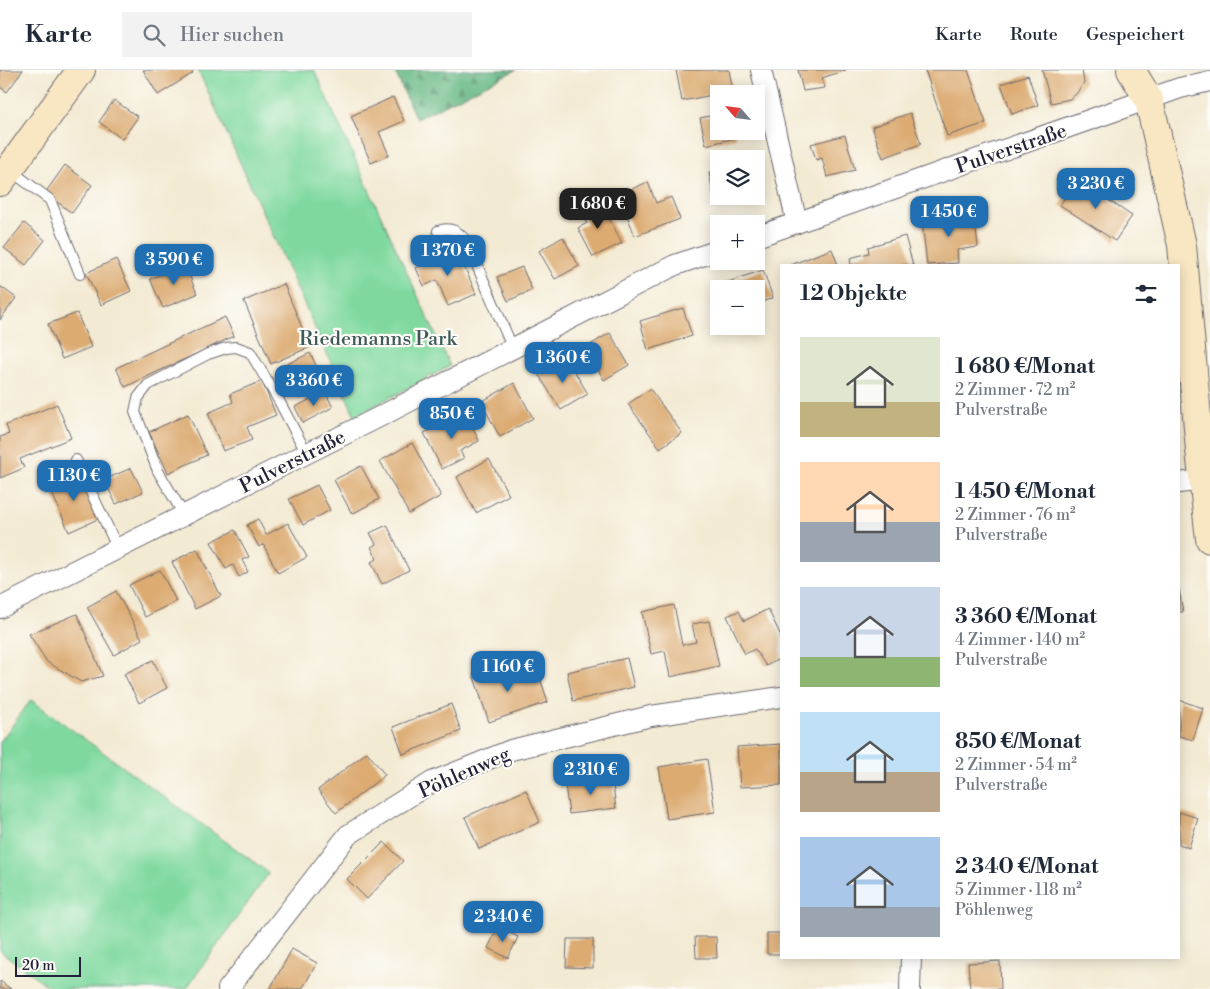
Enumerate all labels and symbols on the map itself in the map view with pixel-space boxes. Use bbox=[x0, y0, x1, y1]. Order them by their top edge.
north arrow bbox=[710, 85, 765, 140]
street label: Pulverstraße bbox=[953, 119, 1070, 180]
pin: 3 230 € bbox=[1050, 168, 1142, 210]
pin: 1 680 € bbox=[552, 188, 644, 230]
pin: 1 450 € bbox=[903, 196, 995, 238]
pin: 1 370 € bbox=[402, 234, 494, 277]
pin: 3 590 € bbox=[128, 244, 220, 286]
park label: Riedemanns Park bbox=[299, 327, 459, 352]
pin: 1 360 € bbox=[517, 342, 609, 384]
pin: 3 360 € bbox=[268, 364, 360, 407]
pin: 850 € bbox=[417, 398, 487, 440]
street label: Pulverstraße bbox=[235, 425, 350, 500]
pin: 1 130 € bbox=[28, 460, 120, 502]
pin: 1 160 € bbox=[462, 650, 554, 693]
street label: Pöhlenweg bbox=[415, 742, 515, 805]
pin: 2 310 € bbox=[545, 754, 637, 796]
pin: 2 340 € bbox=[457, 900, 549, 943]
scale bar bbox=[15, 954, 81, 977]

